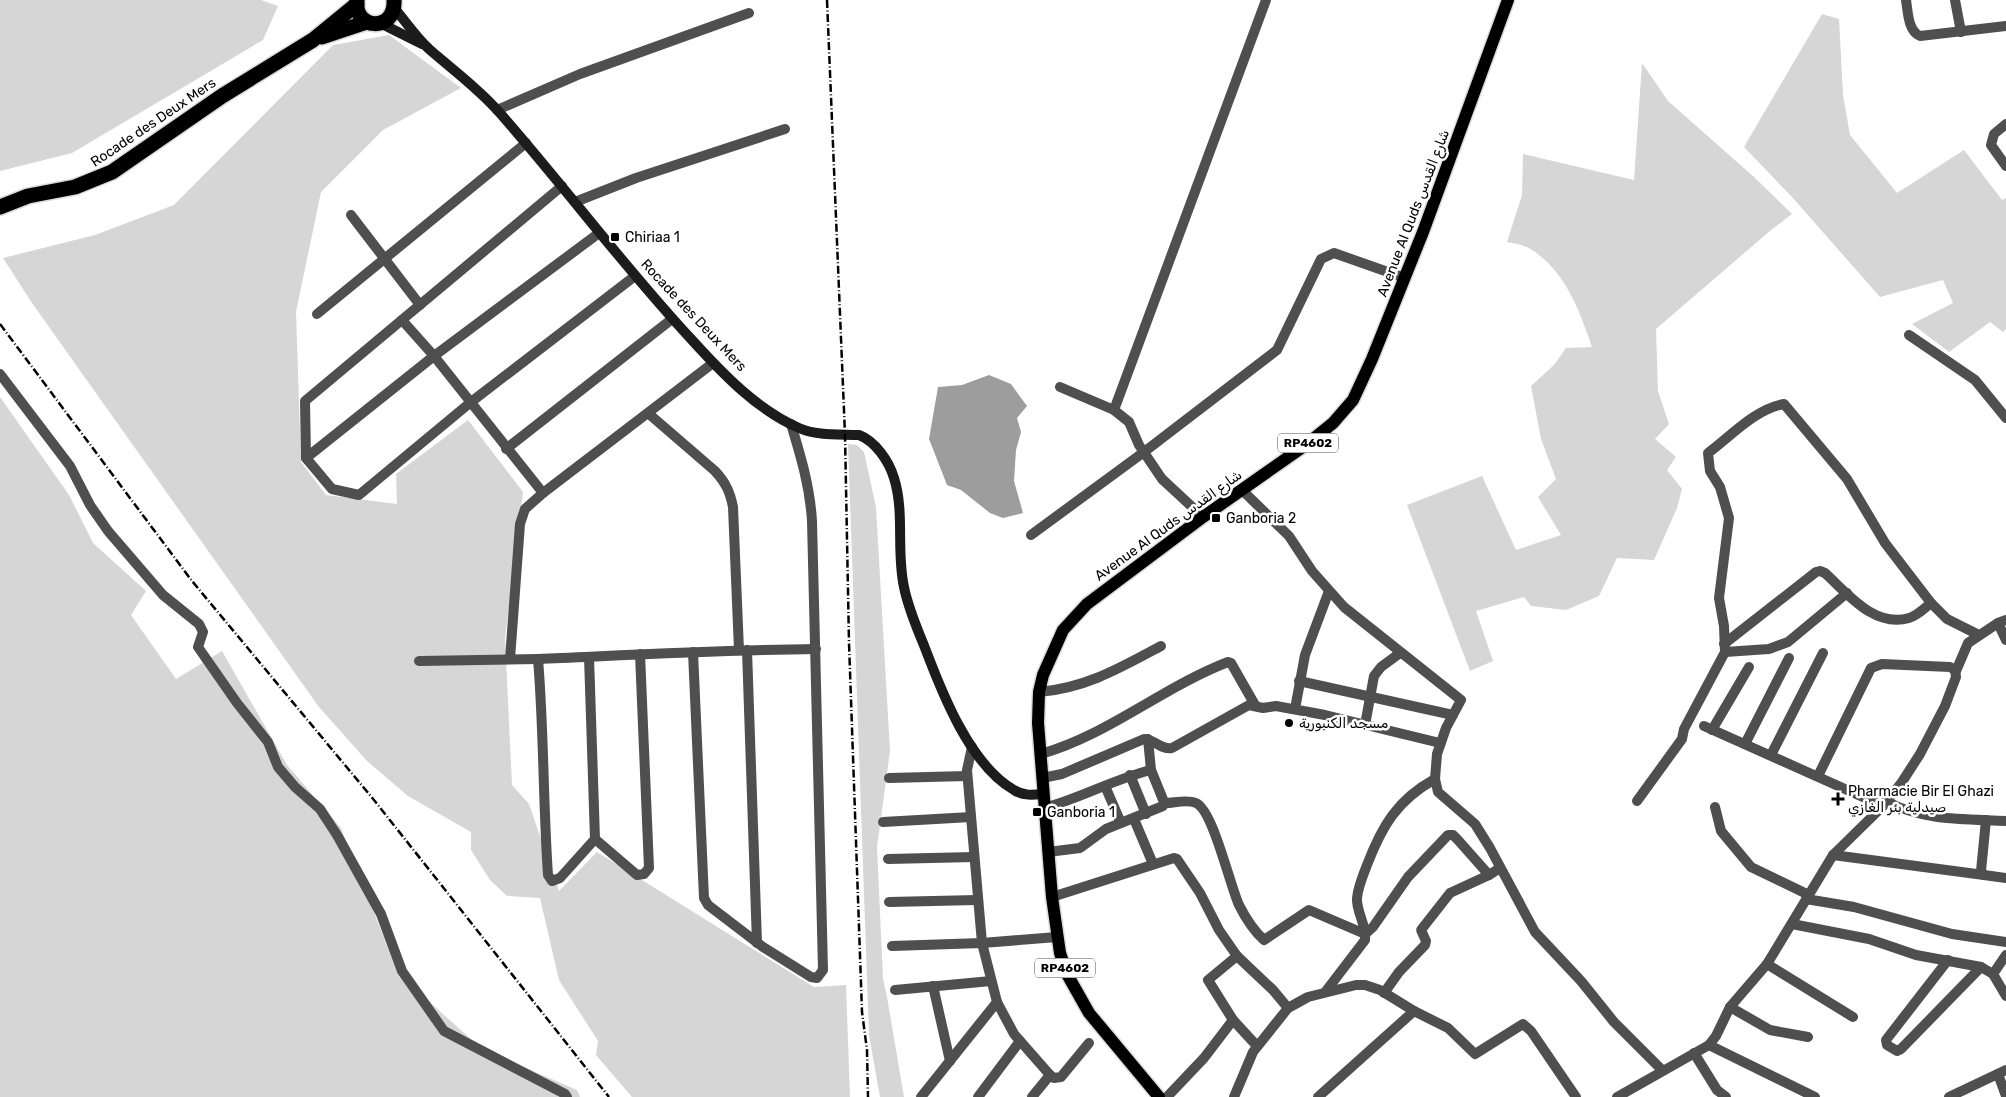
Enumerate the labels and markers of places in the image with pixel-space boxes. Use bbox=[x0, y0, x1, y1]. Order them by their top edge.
place label: Chiriaa 1 bbox=[625, 229, 680, 246]
marker: Chiriaa 1 bbox=[609, 231, 621, 243]
place label: Ganboria 2 bbox=[1226, 510, 1296, 527]
marker: Ganboria 2 bbox=[1210, 512, 1222, 524]
place label: مسجد الكنبورية bbox=[1299, 715, 1389, 732]
marker: مسجد الكنبورية bbox=[1283, 717, 1295, 729]
place label: Pharmacie Bir El Ghazi صيدلية بئر الغازي bbox=[1848, 783, 1994, 817]
marker: Pharmacie Bir El Ghazi صيدلية بئر الغازي bbox=[1832, 793, 1844, 805]
place label: Ganboria 1 bbox=[1047, 804, 1115, 821]
marker: Ganboria 1 bbox=[1031, 806, 1043, 818]

